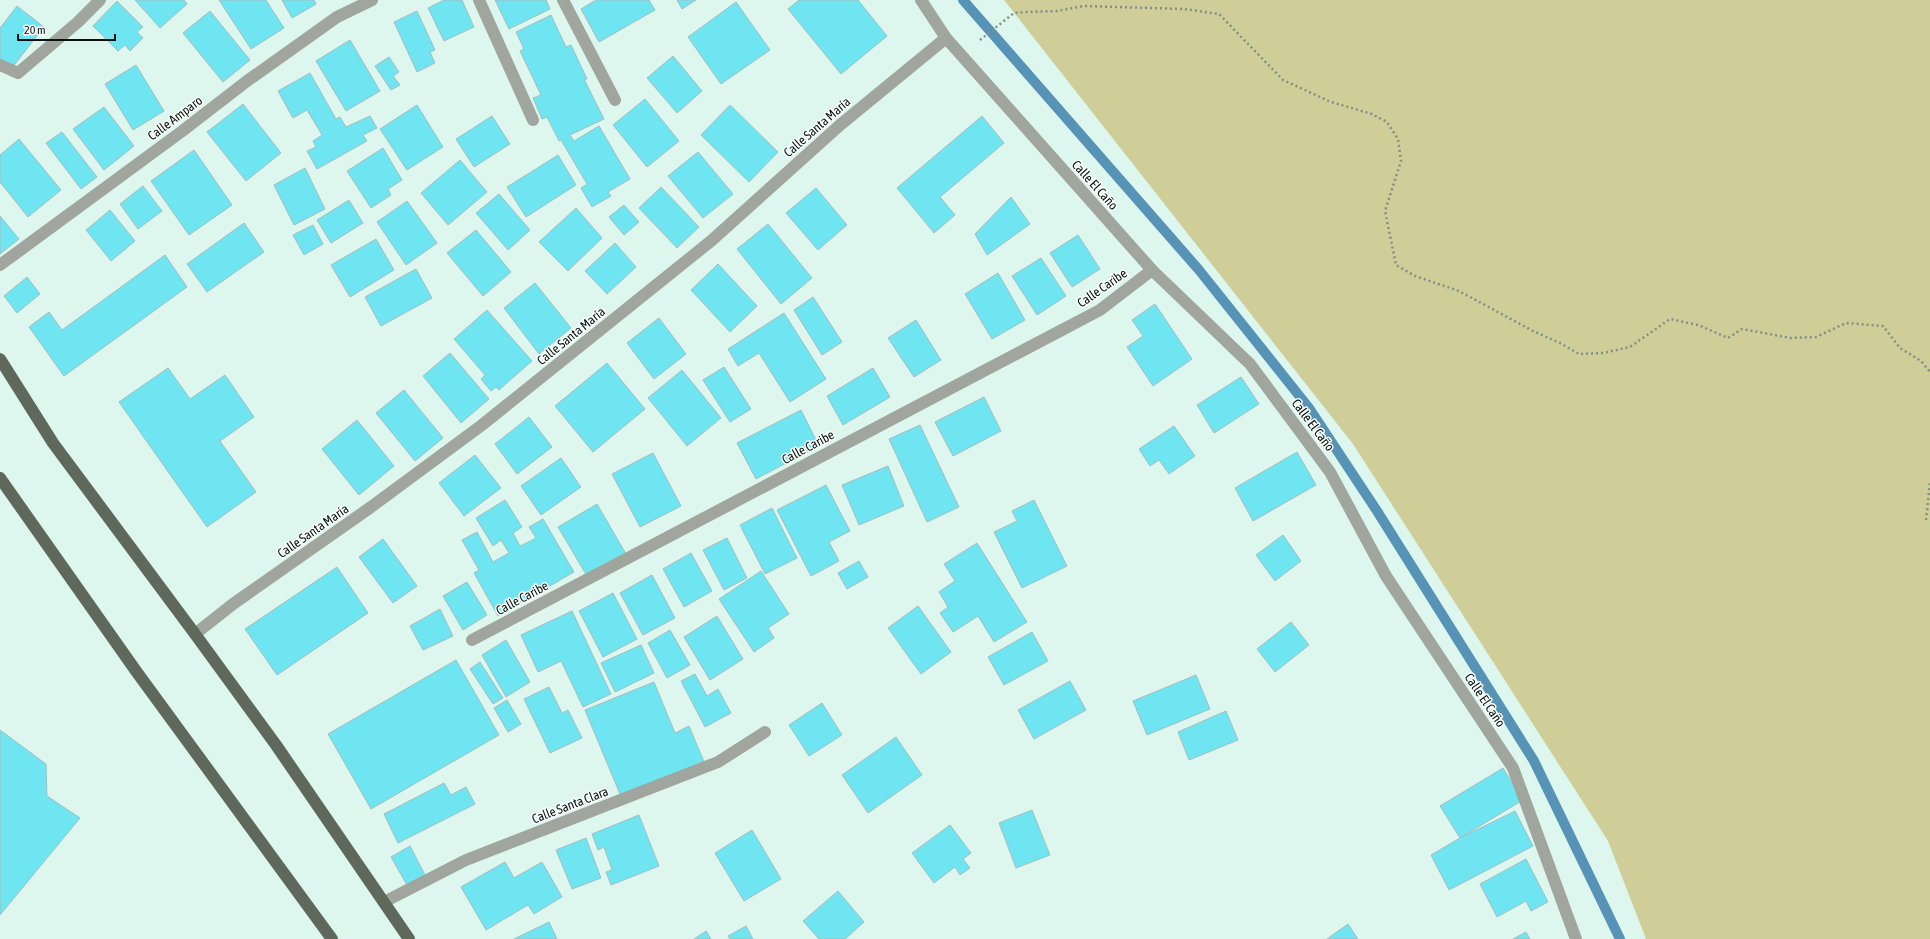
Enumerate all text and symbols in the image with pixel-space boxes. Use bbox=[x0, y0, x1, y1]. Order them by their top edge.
scale bar bbox=[18, 16, 115, 42]
text: 20 m bbox=[24, 23, 46, 37]
street label: Calle Amparo bbox=[145, 93, 205, 143]
street label: Calle Santa María bbox=[781, 94, 853, 160]
street label: Calle El Caño bbox=[1069, 157, 1121, 213]
street label: Calle Caribe bbox=[1074, 265, 1130, 311]
street label: Calle Santa María bbox=[534, 304, 608, 368]
street label: Calle El Caño bbox=[1289, 396, 1337, 454]
street label: Calle Caribe bbox=[779, 427, 837, 467]
street label: Calle Santa María bbox=[275, 501, 351, 561]
street label: Calle Caribe bbox=[493, 578, 551, 618]
street label: Calle El Caño bbox=[1462, 670, 1508, 730]
street label: Calle Santa Clara bbox=[530, 784, 610, 826]

